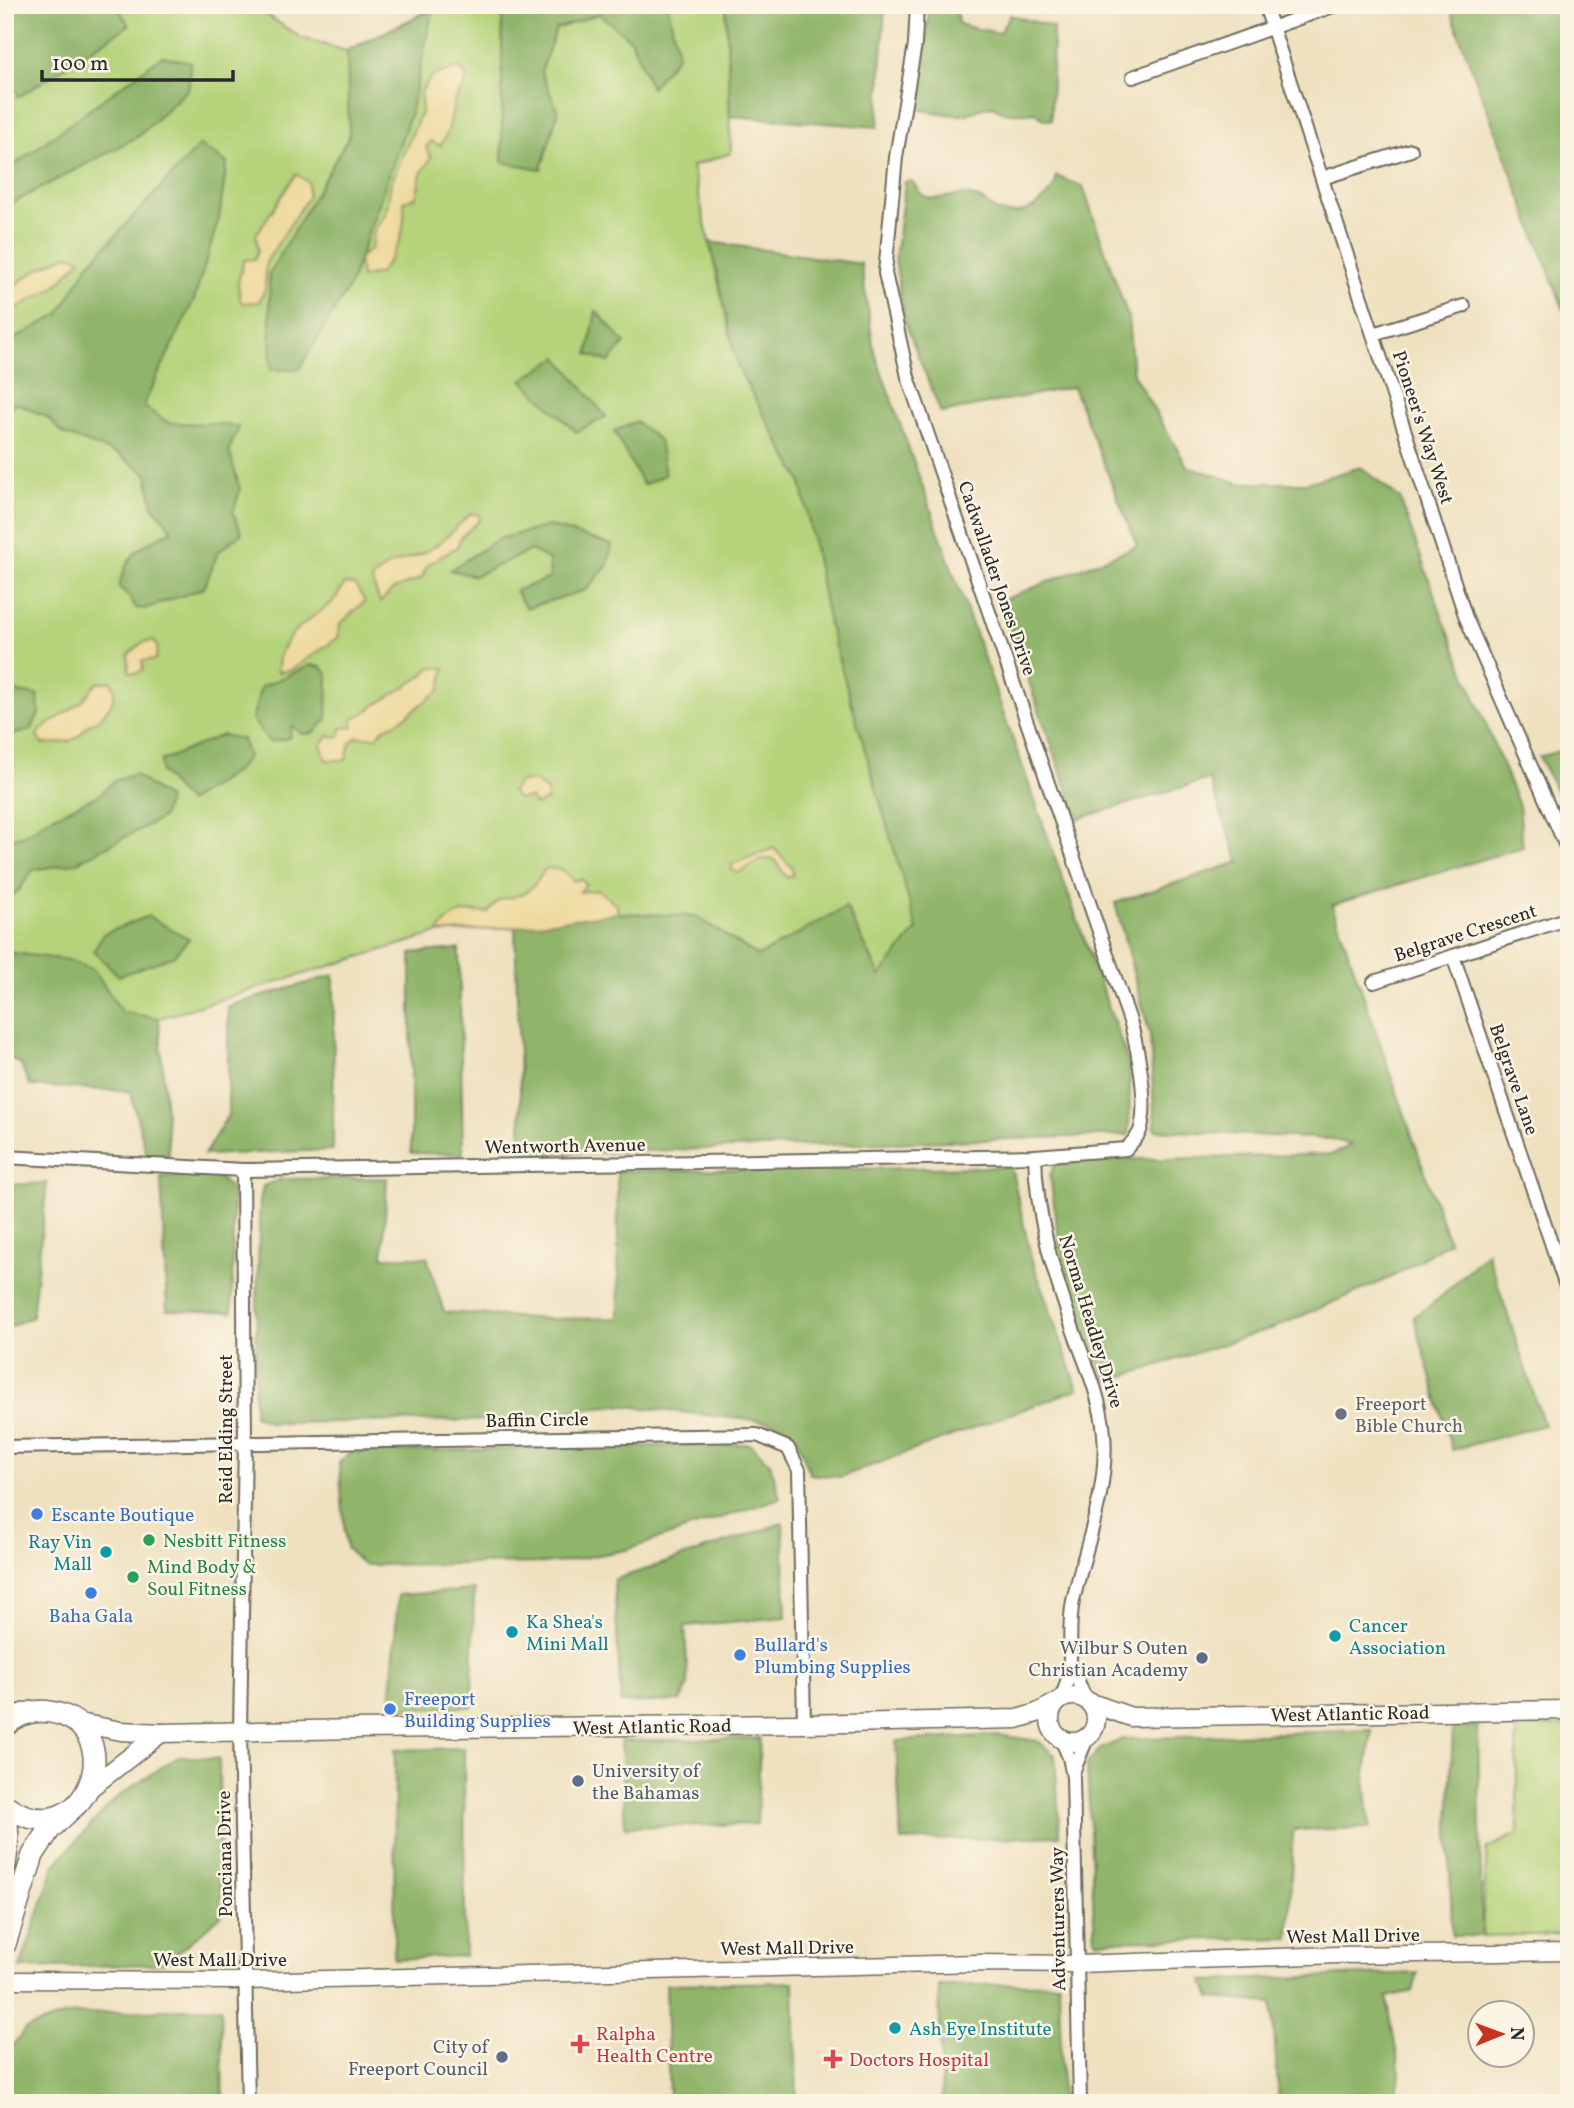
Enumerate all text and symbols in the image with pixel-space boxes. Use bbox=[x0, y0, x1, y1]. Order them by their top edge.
scale bar bbox=[42, 38, 233, 82]
text: 100 m bbox=[52, 50, 109, 79]
street label: Pioneer's Way West bbox=[1385, 347, 1459, 508]
street label: Cadwallader Jones Drive bbox=[951, 478, 1042, 679]
street label: Belgrave Crescent bbox=[1391, 898, 1541, 969]
street label: Belgrave Lane bbox=[1482, 1020, 1544, 1139]
street label: Wentworth Avenue bbox=[484, 1133, 646, 1161]
street label: Norma Headley Drive bbox=[1051, 1232, 1129, 1412]
street label: Reid Elding Street bbox=[214, 1354, 240, 1504]
place label: Freeport Bible Church bbox=[1355, 1392, 1463, 1440]
marker: Freeport Bible Church bbox=[1333, 1406, 1349, 1422]
street label: Baffin Circle bbox=[485, 1407, 589, 1435]
place label: Escante Boutique bbox=[51, 1503, 194, 1529]
marker: Escante Boutique bbox=[29, 1506, 45, 1522]
place label: Nesbitt Fitness bbox=[163, 1529, 286, 1555]
place label: Ray Vin Mall bbox=[28, 1530, 92, 1578]
marker: Nesbitt Fitness bbox=[141, 1532, 157, 1548]
marker: Ray Vin Mall bbox=[98, 1544, 114, 1560]
place label: Mind Body & Soul Fitness bbox=[147, 1555, 257, 1603]
marker: Mind Body & Soul Fitness bbox=[125, 1569, 141, 1585]
marker: Baha Gala bbox=[83, 1585, 99, 1601]
place label: Baha Gala bbox=[49, 1604, 133, 1630]
place label: Ka Shea's Mini Mall bbox=[526, 1610, 609, 1658]
place label: Cancer Association bbox=[1349, 1614, 1446, 1662]
marker: Ka Shea's Mini Mall bbox=[504, 1624, 520, 1640]
marker: Cancer Association bbox=[1327, 1628, 1343, 1644]
place label: Bullard's Plumbing Supplies bbox=[754, 1633, 911, 1681]
place label: Wilbur S Outen Christian Academy bbox=[1028, 1636, 1188, 1684]
marker: Bullard's Plumbing Supplies bbox=[732, 1647, 748, 1663]
marker: Wilbur S Outen Christian Academy bbox=[1194, 1650, 1210, 1666]
place label: Freeport Building Supplies bbox=[404, 1687, 551, 1735]
marker: Freeport Building Supplies bbox=[382, 1701, 398, 1717]
street label: West Atlantic Road bbox=[1270, 1701, 1430, 1729]
street label: West Atlantic Road bbox=[572, 1714, 732, 1742]
place label: University of the Bahamas bbox=[592, 1759, 701, 1807]
marker: University of the Bahamas bbox=[570, 1773, 586, 1789]
street label: Ponciana Drive bbox=[212, 1790, 240, 1918]
street label: Adventurers Way bbox=[1045, 1847, 1073, 1991]
street label: West Mall Drive bbox=[1286, 1923, 1420, 1951]
street label: West Mall Drive bbox=[720, 1935, 854, 1963]
street label: West Mall Drive bbox=[153, 1948, 287, 1974]
north arrow bbox=[1466, 2000, 1536, 2070]
place label: Ash Eye Institute bbox=[909, 2017, 1051, 2043]
marker: Ash Eye Institute bbox=[887, 2020, 903, 2036]
place label: Ralpha Health Centre bbox=[596, 2022, 713, 2070]
text: N bbox=[1503, 2027, 1529, 2041]
marker: Ralpha Health Centre bbox=[570, 2034, 590, 2054]
place label: City of Freeport Council bbox=[348, 2035, 489, 2083]
place label: Doctors Hospital bbox=[849, 2048, 989, 2074]
marker: City of Freeport Council bbox=[494, 2049, 510, 2065]
marker: Doctors Hospital bbox=[823, 2049, 843, 2069]

